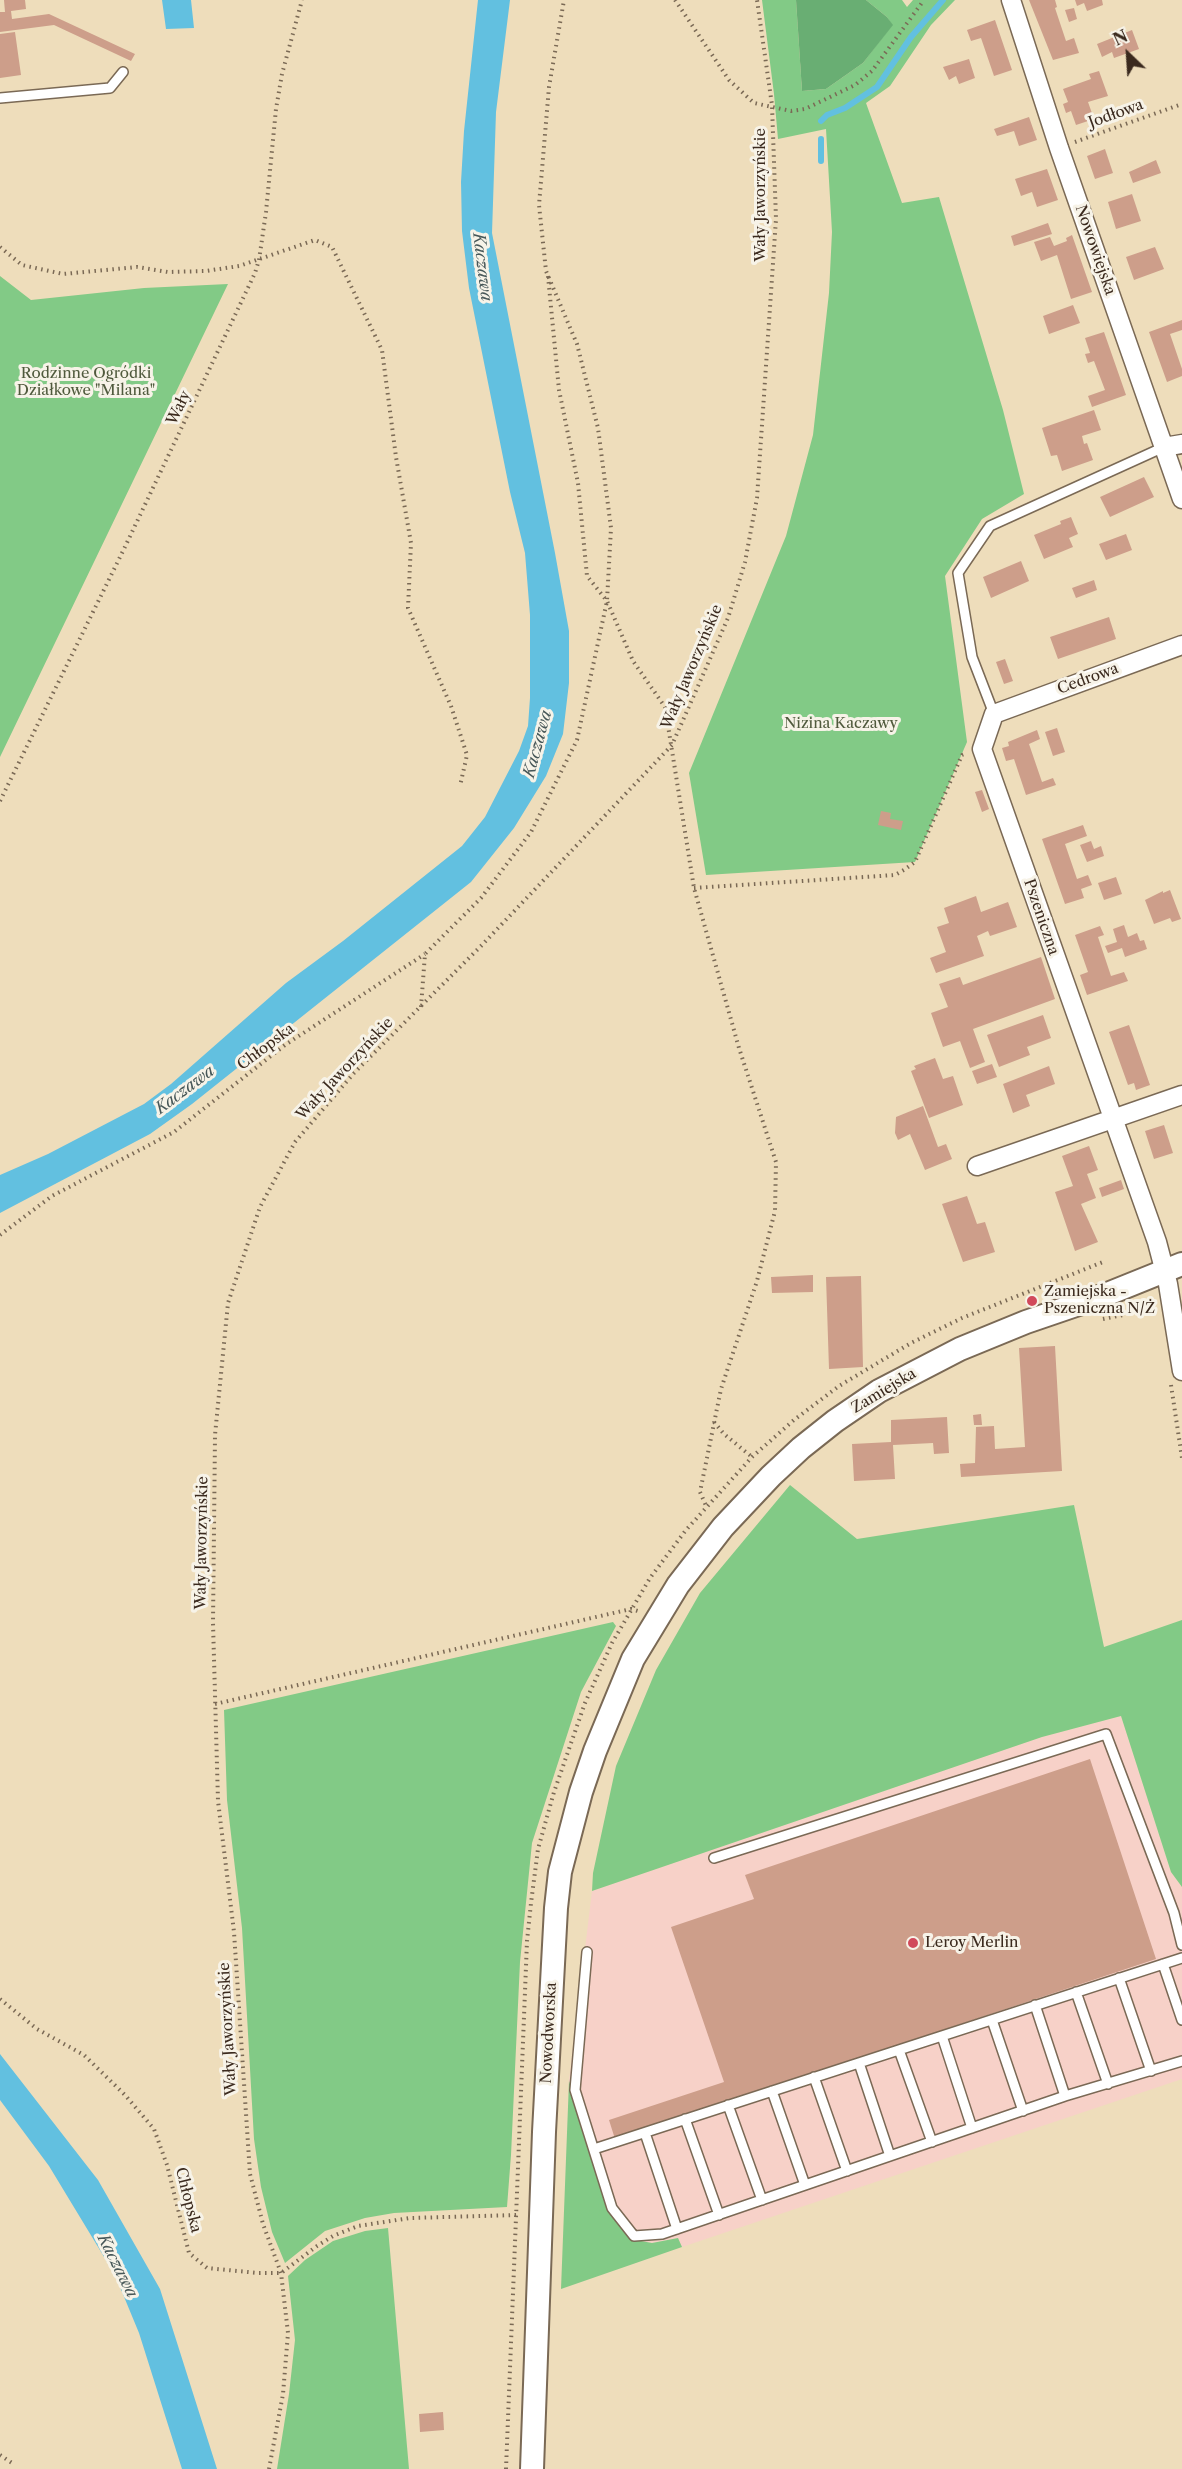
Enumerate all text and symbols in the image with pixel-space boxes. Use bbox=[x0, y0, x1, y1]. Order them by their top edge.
north arrow bbox=[1098, 24, 1158, 84]
text: N bbox=[1110, 26, 1131, 50]
street label: Jodłowa bbox=[1086, 96, 1146, 132]
street label: Wały Jaworzyńskie bbox=[752, 128, 770, 262]
street label: Nowowiejska bbox=[1071, 203, 1119, 297]
water label: Kaczawa bbox=[468, 232, 496, 302]
park label: Rodzinne Ogródki Działkowe "Milana" bbox=[17, 365, 155, 400]
street label: Wały bbox=[163, 388, 195, 428]
street label: Wały Jaworzyńskie bbox=[658, 602, 726, 732]
street label: Cedrowa bbox=[1055, 660, 1121, 698]
water label: Kaczawa bbox=[520, 708, 556, 780]
park label: Nizina Kaczawy bbox=[784, 715, 898, 733]
street label: Pszeniczna bbox=[1020, 877, 1062, 957]
street label: Wały Jaworzyńskie bbox=[293, 1014, 397, 1124]
street label: Chłopska bbox=[234, 1020, 298, 1074]
water label: Kaczawa bbox=[152, 1062, 218, 1118]
place label: Zamiejska - Pszeniczna N/Ż bbox=[1044, 1283, 1155, 1318]
marker: Zamiejska - Pszeniczna N/Ż bbox=[1025, 1294, 1039, 1308]
street label: Zamiejska bbox=[848, 1365, 920, 1417]
street label: Wały Jaworzyńskie bbox=[192, 1476, 212, 1610]
place label: Leroy Merlin bbox=[925, 1934, 1018, 1952]
marker: Leroy Merlin bbox=[906, 1936, 920, 1950]
street label: Wały Jaworzyńskie bbox=[216, 1962, 240, 2096]
street label: Nowodworska bbox=[537, 1982, 561, 2084]
street label: Chłopska bbox=[171, 2165, 205, 2235]
water label: Kaczawa bbox=[93, 2231, 141, 2301]

